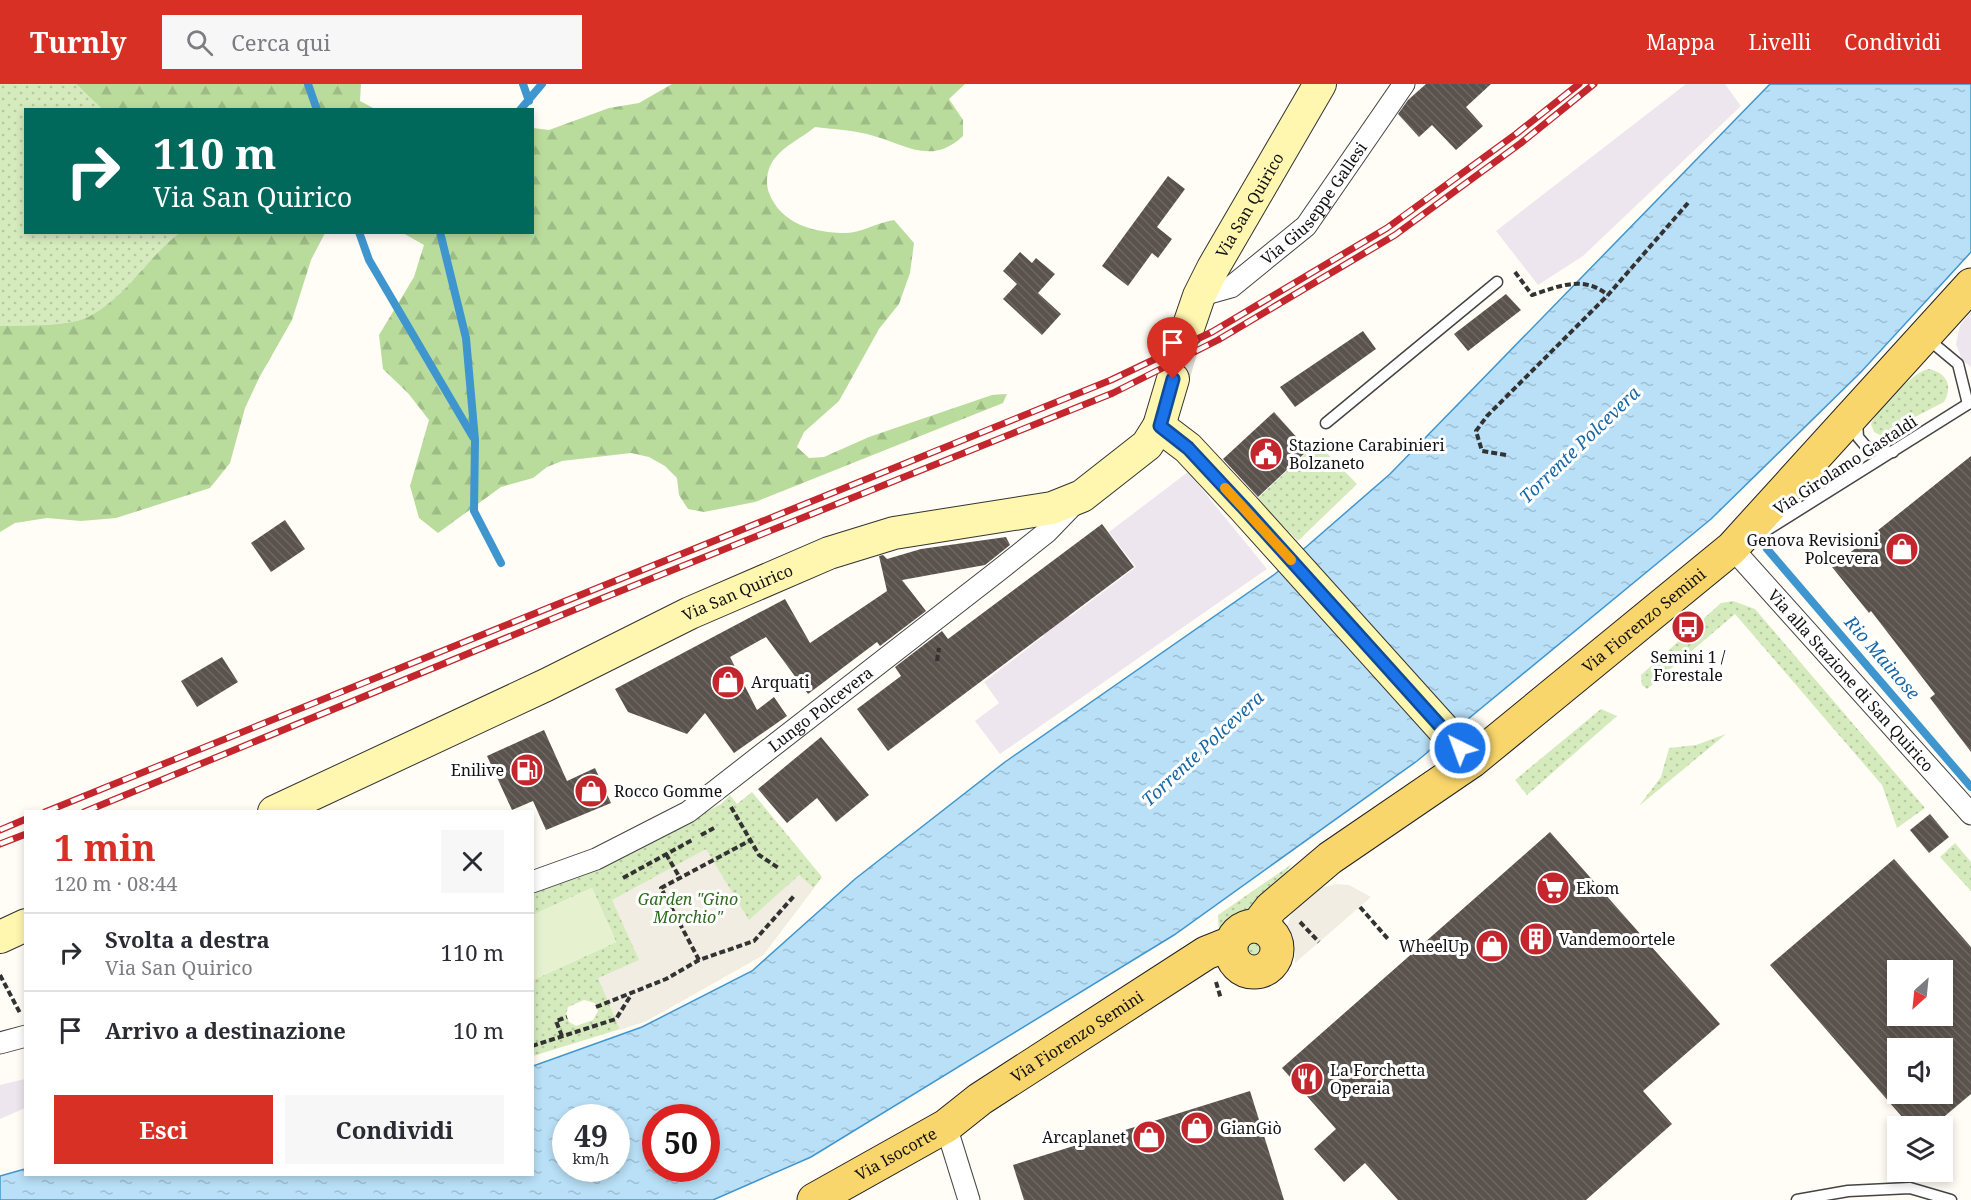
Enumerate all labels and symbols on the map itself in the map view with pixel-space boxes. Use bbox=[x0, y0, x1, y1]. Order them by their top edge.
street label: Via Giuseppe Gallesi bbox=[1256, 138, 1372, 270]
street label: Via San Quirico bbox=[1210, 148, 1289, 262]
pin bbox=[1147, 317, 1198, 379]
water label: Torrente Polcevera bbox=[1514, 380, 1645, 508]
street label: Via Girolamo Gastaldi bbox=[1769, 410, 1921, 520]
place label: Stazione Carabinieri Bolzaneto bbox=[1289, 434, 1445, 474]
public building icon: Stazione Carabinieri Bolzaneto bbox=[1248, 436, 1284, 472]
place label: Genova Revisioni Polcevera bbox=[1747, 529, 1879, 569]
shop icon: Genova Revisioni Polcevera bbox=[1884, 531, 1920, 567]
street label: Via San Quirico bbox=[679, 559, 796, 626]
street label: Via Fiorenzo Semini bbox=[1577, 563, 1710, 678]
street label: Via alla Stazione di San Quirico bbox=[1763, 584, 1939, 776]
bus stop icon: Semini 1 / Forestale bbox=[1670, 609, 1706, 645]
water label: Rio Mainose bbox=[1839, 610, 1926, 704]
place label: Semini 1 / Forestale bbox=[1651, 646, 1726, 686]
street label: Lungo Polcevera bbox=[764, 661, 877, 757]
shop icon: Arquati bbox=[710, 664, 746, 700]
place label: Arquati bbox=[751, 671, 810, 693]
water label: Torrente Polcevera bbox=[1136, 685, 1269, 811]
position arrow bbox=[1428, 716, 1492, 780]
fuel station icon: Enilive bbox=[509, 752, 545, 788]
place label: Enilive bbox=[451, 759, 504, 781]
shop icon: Rocco Gomme bbox=[573, 773, 609, 809]
place label: Rocco Gomme bbox=[614, 780, 722, 802]
supermarket icon: Ekom bbox=[1535, 870, 1571, 906]
place label: Ekom bbox=[1576, 877, 1619, 899]
park label: Garden "Gino Morchio" bbox=[638, 888, 738, 928]
building icon: Vandemoortele bbox=[1518, 921, 1554, 957]
shop icon: WheelUp bbox=[1474, 928, 1510, 964]
place label: Vandemoortele bbox=[1559, 928, 1675, 950]
place label: WheelUp bbox=[1399, 935, 1469, 957]
north arrow bbox=[1887, 960, 1953, 1026]
street label: Via Fiorenzo Semini bbox=[1006, 985, 1147, 1087]
place label: La Forchetta Operaia bbox=[1330, 1059, 1426, 1099]
restaurant icon: La Forchetta Operaia bbox=[1289, 1061, 1325, 1097]
speed limit sign: 50 bbox=[642, 1104, 720, 1182]
shop icon: GianGiò bbox=[1179, 1110, 1215, 1146]
place label: GianGiò bbox=[1220, 1117, 1282, 1139]
shop icon: Arcaplanet bbox=[1131, 1119, 1167, 1155]
street label: Via Isocorte bbox=[851, 1122, 941, 1186]
place label: Arcaplanet bbox=[1042, 1126, 1126, 1148]

